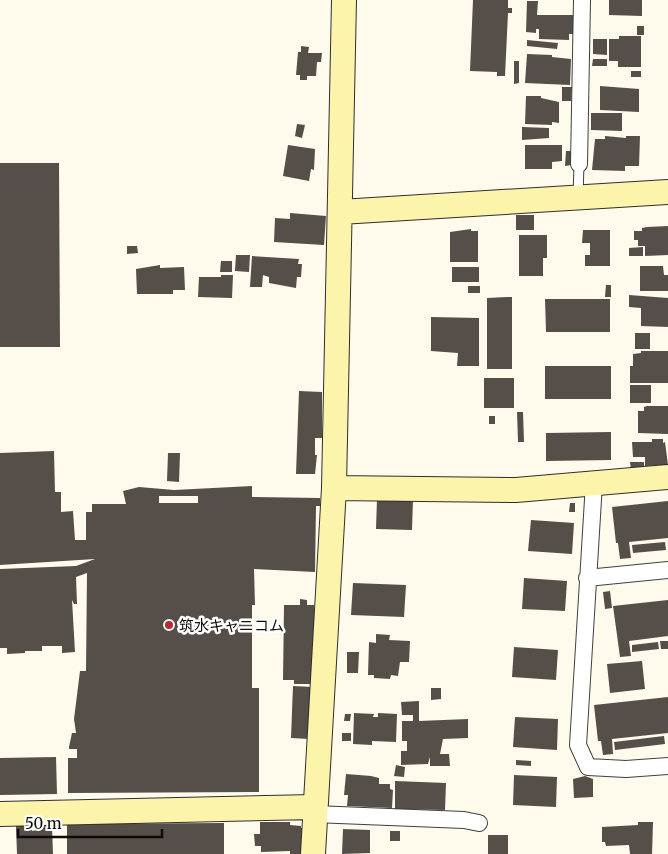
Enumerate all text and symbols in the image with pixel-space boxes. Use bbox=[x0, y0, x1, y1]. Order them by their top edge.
place label: 筑水キャニコム bbox=[179, 616, 284, 635]
marker: 筑水キャニコム bbox=[163, 619, 175, 631]
scale bar bbox=[18, 806, 161, 838]
text: 50 m bbox=[25, 814, 62, 833]

